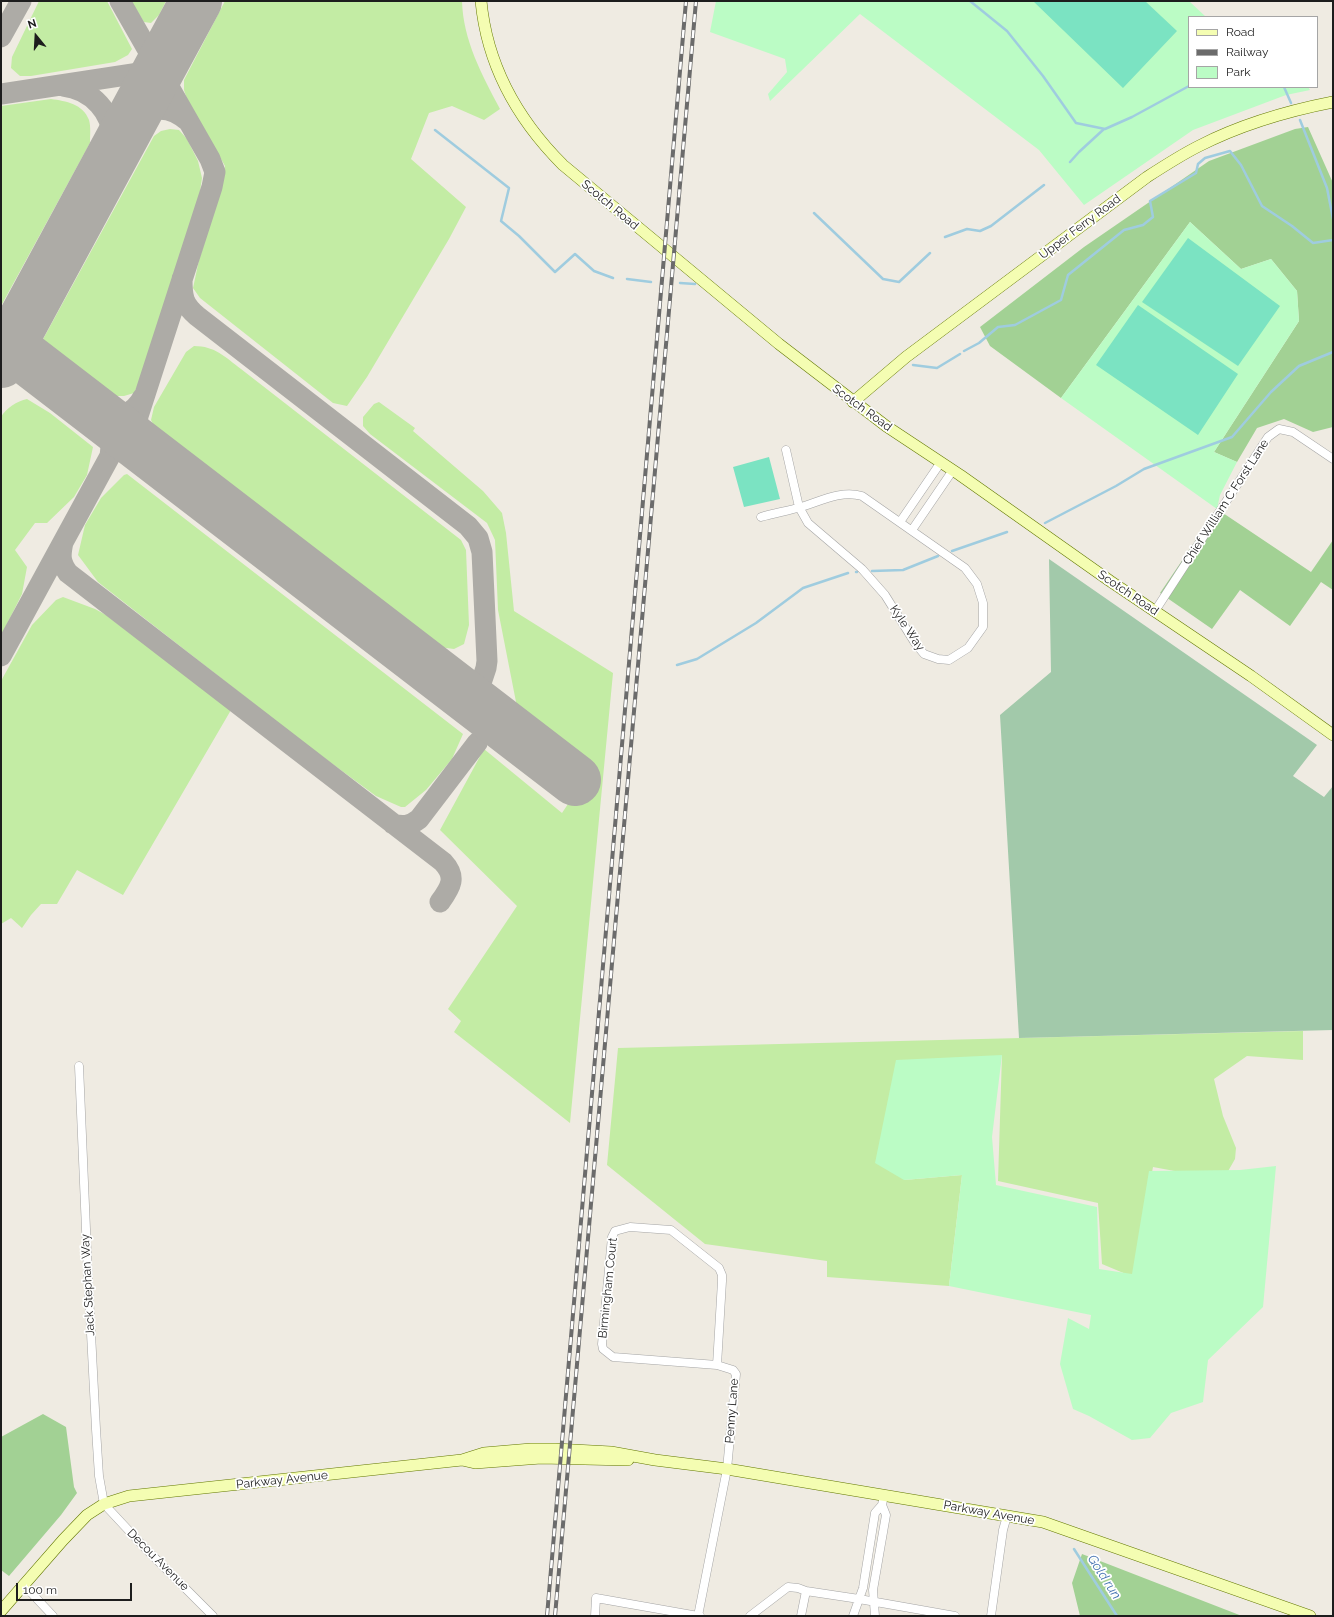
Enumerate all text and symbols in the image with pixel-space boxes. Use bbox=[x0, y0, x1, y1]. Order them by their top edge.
north arrow bbox=[16, 16, 56, 56]
legend bbox=[1188, 16, 1318, 88]
text: N bbox=[26, 17, 38, 32]
text: Road bbox=[1226, 25, 1255, 39]
text: Railway bbox=[1226, 45, 1268, 59]
text: Park bbox=[1226, 65, 1251, 79]
street label: Scotch Road bbox=[578, 177, 642, 233]
street label: Upper Ferry Road bbox=[1036, 192, 1124, 262]
street label: Scotch Road bbox=[829, 382, 895, 434]
street label: Chief William C Forst Lane bbox=[1180, 437, 1272, 567]
street label: Scotch Road bbox=[1095, 567, 1161, 619]
street label: Kyle Way bbox=[887, 602, 927, 654]
street label: Jack Stephan Way bbox=[78, 1234, 98, 1336]
street label: Birmingham Court bbox=[596, 1237, 620, 1339]
street label: Penny Lane bbox=[723, 1378, 741, 1444]
street label: Parkway Avenue bbox=[235, 1468, 329, 1492]
street label: Parkway Avenue bbox=[942, 1498, 1036, 1528]
street label: Decou Avenue bbox=[124, 1526, 192, 1594]
water label: Gold run bbox=[1084, 1552, 1124, 1602]
scale bar bbox=[18, 1575, 134, 1601]
text: 100 m bbox=[23, 1583, 57, 1597]

